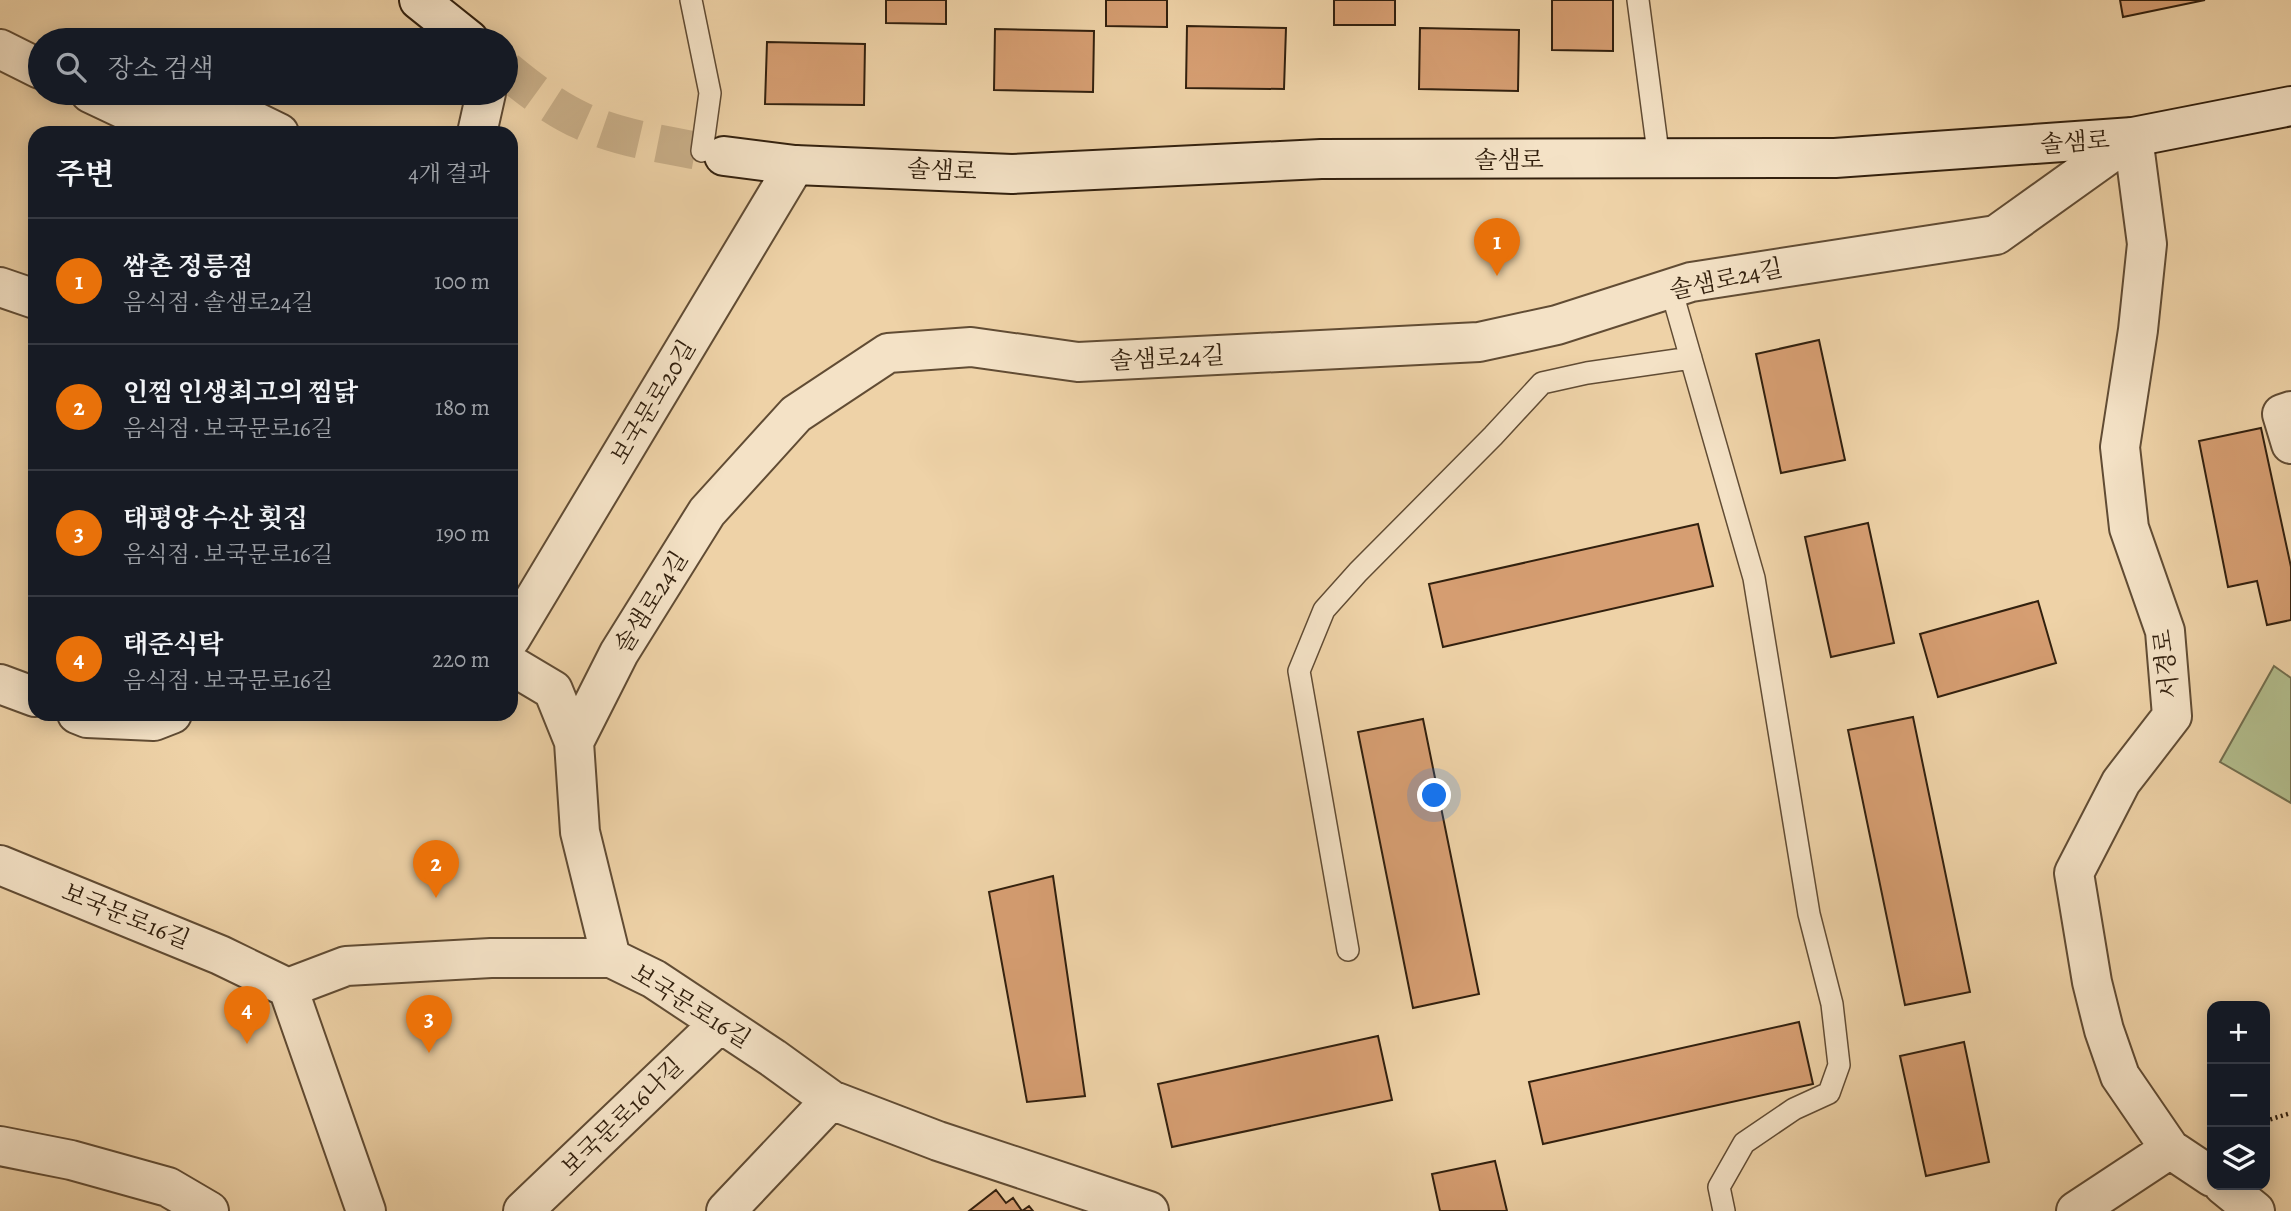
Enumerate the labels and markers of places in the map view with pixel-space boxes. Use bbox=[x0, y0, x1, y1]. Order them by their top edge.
pin: 1 bbox=[1474, 218, 1520, 276]
pin: 2 bbox=[413, 840, 459, 898]
pin: 4 bbox=[224, 986, 270, 1044]
pin: 3 bbox=[406, 995, 452, 1053]

